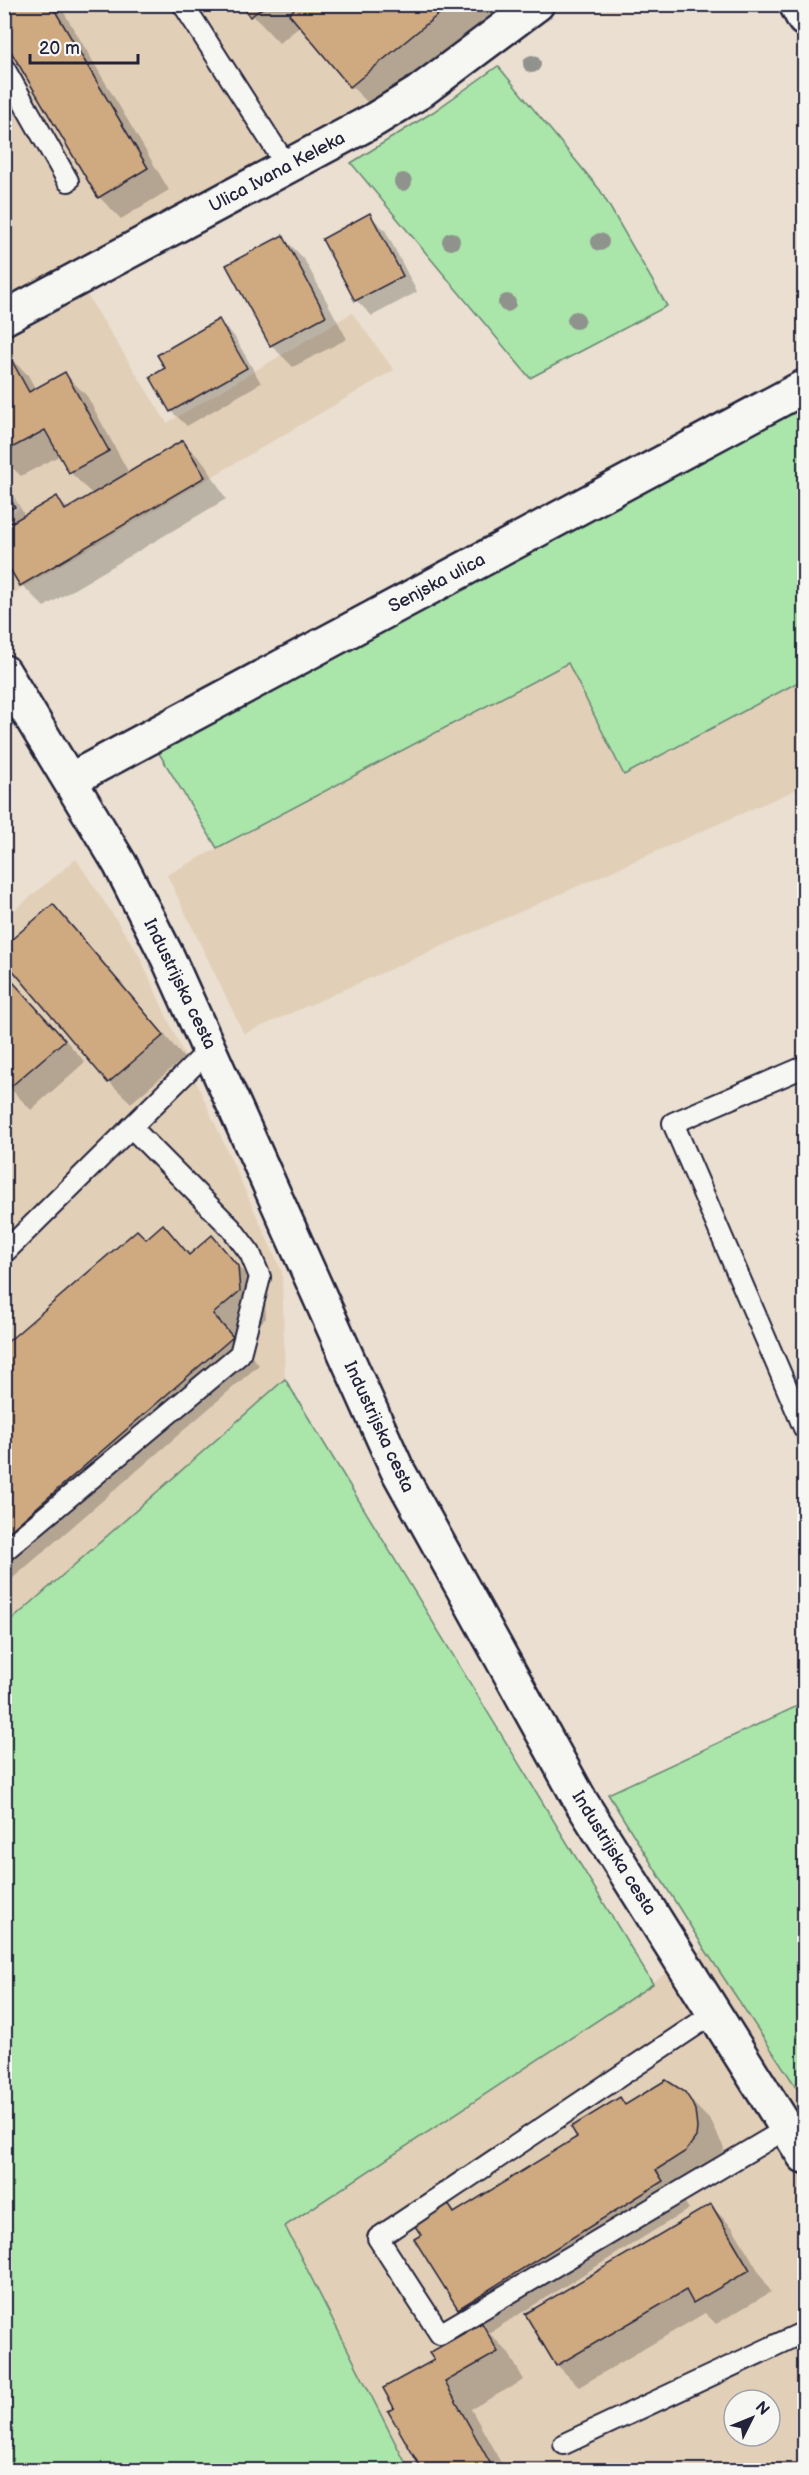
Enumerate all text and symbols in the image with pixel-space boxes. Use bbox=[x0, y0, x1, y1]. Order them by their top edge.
scale bar bbox=[30, 27, 138, 65]
text: 20 m bbox=[39, 38, 80, 59]
street label: Ulica Ivana Keleka bbox=[205, 127, 349, 217]
street label: Senjska ulica bbox=[385, 549, 489, 617]
street label: Industrijska cesta bbox=[139, 915, 221, 1053]
street label: Industrijska cesta bbox=[339, 1358, 419, 1496]
street label: Industrijska cesta bbox=[567, 1787, 661, 1919]
north arrow bbox=[722, 2388, 782, 2448]
text: N bbox=[751, 2398, 773, 2420]

